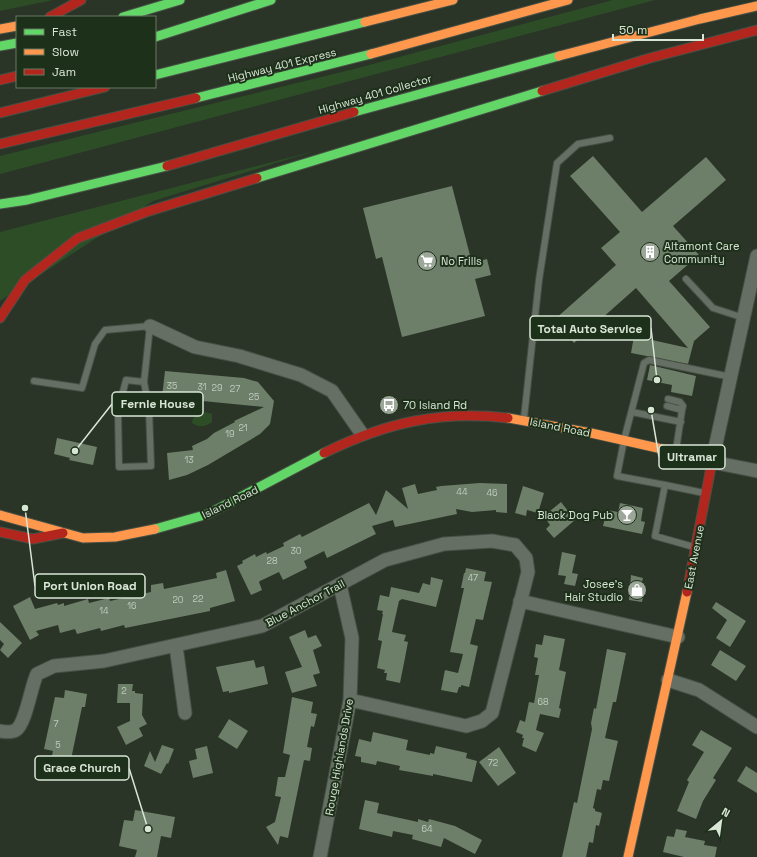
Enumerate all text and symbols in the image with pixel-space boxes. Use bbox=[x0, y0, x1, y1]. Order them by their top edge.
legend bbox=[16, 16, 156, 88]
scale bar bbox=[613, 16, 703, 42]
text: 50 m bbox=[619, 22, 647, 38]
text: Fast bbox=[52, 24, 77, 40]
text: Slow bbox=[52, 44, 79, 60]
street label: Highway 401 Express bbox=[226, 45, 338, 85]
text: Jam bbox=[52, 64, 76, 80]
street label: Highway 401 Collector bbox=[317, 71, 433, 117]
place label: Altamont Care Community bbox=[664, 239, 740, 266]
building icon: Altamont Care Community bbox=[639, 241, 661, 263]
supermarket icon: No Frills bbox=[416, 250, 438, 272]
place label: No Frills bbox=[441, 254, 482, 268]
callout: Total Auto Service bbox=[530, 316, 651, 340]
text: Total Auto Service bbox=[538, 321, 643, 337]
house number: 35 bbox=[167, 380, 177, 392]
house number: 31 bbox=[197, 381, 207, 393]
house number: 29 bbox=[212, 382, 222, 394]
house number: 27 bbox=[230, 383, 240, 395]
house number: 25 bbox=[249, 391, 259, 403]
callout: Fernie House bbox=[112, 392, 203, 416]
bus stop icon: 70 Island Rd bbox=[378, 394, 400, 416]
text: Fernie House bbox=[121, 396, 195, 412]
place label: 70 Island Rd bbox=[403, 398, 467, 412]
street label: Island Road bbox=[529, 414, 591, 440]
house number: 21 bbox=[238, 422, 248, 434]
house number: 19 bbox=[225, 428, 235, 440]
callout: Ultramar bbox=[659, 445, 725, 469]
text: Ultramar bbox=[667, 449, 717, 465]
house number: 13 bbox=[184, 454, 194, 466]
street label: Island Road bbox=[199, 482, 261, 522]
house number: 44 bbox=[456, 486, 468, 498]
house number: 46 bbox=[486, 487, 498, 499]
bar icon: Black Dog Pub bbox=[616, 504, 638, 526]
place label: Black Dog Pub bbox=[537, 508, 613, 522]
street label: East Avenue bbox=[681, 524, 707, 590]
house number: 30 bbox=[290, 545, 302, 557]
house number: 28 bbox=[266, 555, 278, 567]
house number: 47 bbox=[468, 572, 478, 584]
callout: Port Union Road bbox=[35, 574, 145, 598]
street label: Blue Anchor Trail bbox=[263, 576, 347, 630]
place label: Josee's Hair Studio bbox=[565, 577, 623, 604]
text: Port Union Road bbox=[43, 578, 137, 594]
shop icon: Josee's Hair Studio bbox=[626, 579, 648, 601]
house number: 22 bbox=[193, 593, 203, 605]
house number: 20 bbox=[172, 594, 184, 606]
house number: 16 bbox=[127, 600, 137, 612]
house number: 14 bbox=[99, 605, 109, 617]
house number: 2 bbox=[121, 685, 127, 697]
house number: 68 bbox=[537, 696, 549, 708]
street label: Rouge Highlands Drive bbox=[322, 697, 356, 817]
house number: 7 bbox=[53, 718, 59, 730]
house number: 5 bbox=[55, 739, 61, 751]
callout: Grace Church bbox=[35, 756, 129, 780]
house number: 72 bbox=[488, 757, 498, 769]
text: Grace Church bbox=[43, 760, 121, 776]
north arrow bbox=[701, 801, 741, 841]
text: N bbox=[719, 804, 732, 820]
house number: 64 bbox=[421, 823, 433, 835]

